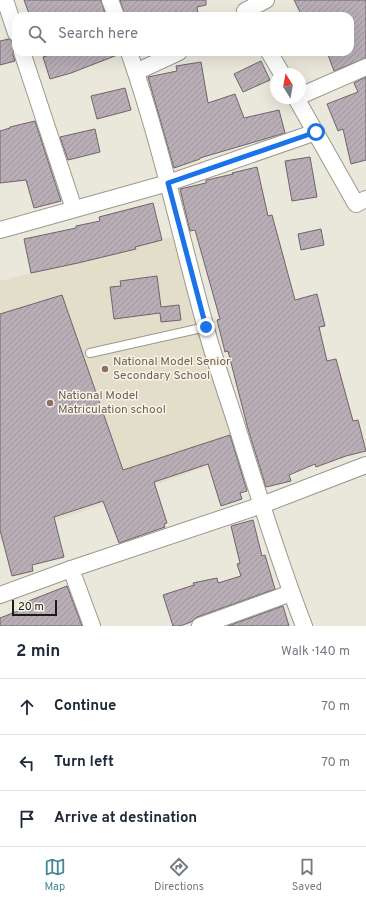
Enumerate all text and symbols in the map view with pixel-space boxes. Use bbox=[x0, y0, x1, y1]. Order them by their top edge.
search box bbox=[12, 12, 354, 56]
icon: search bbox=[26, 23, 48, 45]
text: Search here bbox=[58, 25, 138, 44]
north arrow bbox=[270, 68, 306, 104]
route start bbox=[307, 123, 325, 141]
route end bbox=[197, 318, 215, 336]
place label: National Model Senior Secondary School bbox=[113, 354, 231, 384]
marker: National Model Senior Secondary School bbox=[100, 364, 110, 374]
place label: National Model Matriculation school bbox=[58, 388, 166, 418]
marker: National Model Matriculation school bbox=[45, 398, 55, 408]
scale bar bbox=[12, 598, 57, 617]
text: 20 m bbox=[18, 600, 44, 614]
text: 2 min bbox=[16, 641, 60, 663]
text: Walk · 140 m bbox=[281, 644, 350, 660]
icon: ahead bbox=[16, 696, 38, 718]
text: Continue bbox=[54, 697, 116, 716]
text: 70 m bbox=[321, 699, 350, 715]
icon: left bbox=[16, 752, 38, 774]
text: Turn left bbox=[54, 753, 114, 772]
text: 70 m bbox=[321, 755, 350, 771]
icon: arrive bbox=[16, 808, 38, 830]
text: Arrive at destination bbox=[54, 809, 197, 828]
tab: Map bbox=[44, 856, 66, 894]
tab: Directions bbox=[154, 856, 204, 894]
tab: Saved bbox=[292, 856, 322, 894]

